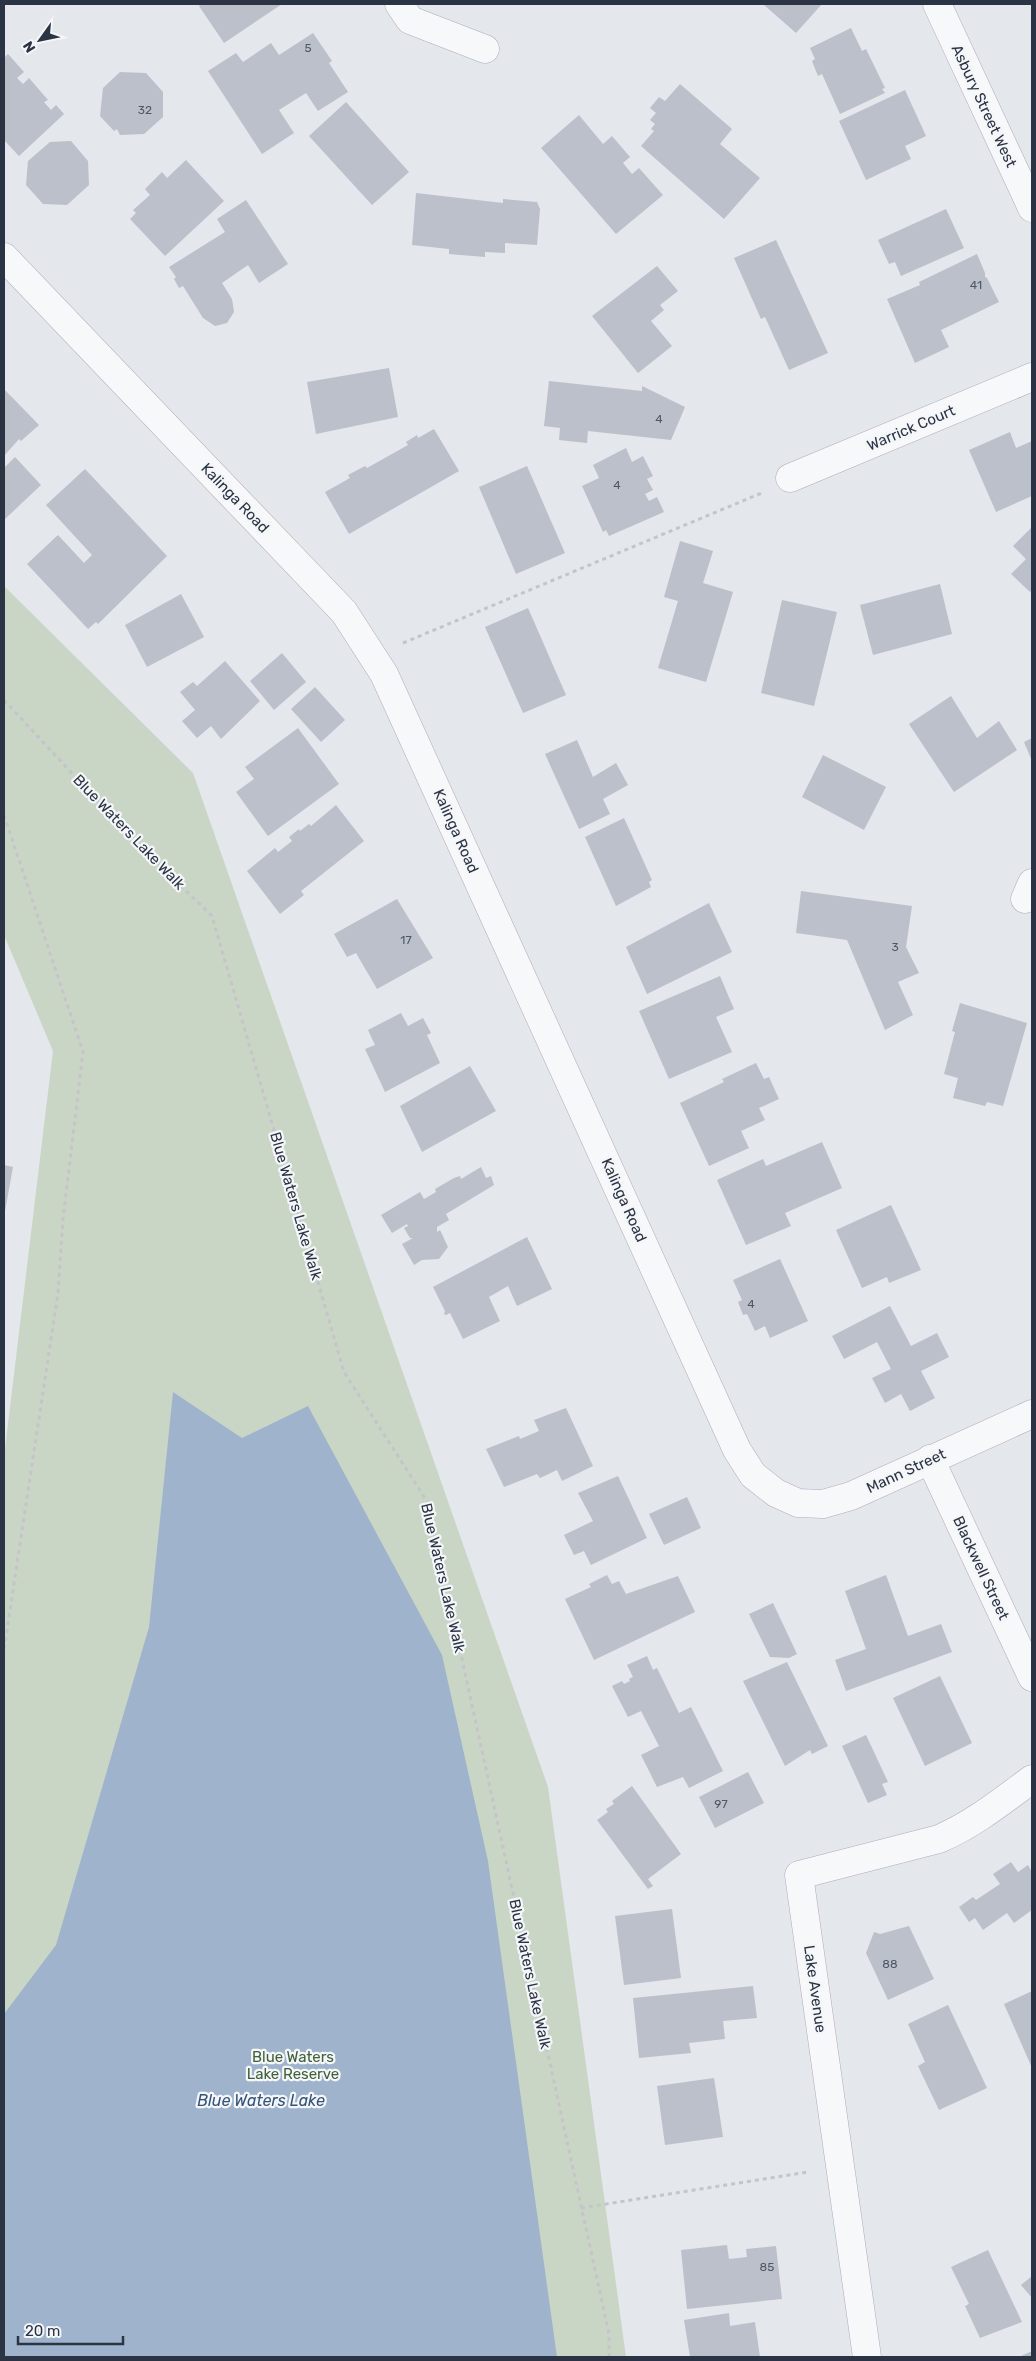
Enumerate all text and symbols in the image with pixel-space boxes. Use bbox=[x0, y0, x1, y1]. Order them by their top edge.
north arrow bbox=[15, 15, 65, 65]
text: N bbox=[20, 38, 39, 56]
house number: 5 bbox=[304, 41, 312, 55]
street label: Asbury Street West bbox=[948, 42, 1020, 170]
house number: 32 bbox=[138, 103, 152, 117]
house number: 41 bbox=[970, 278, 982, 292]
street label: Warrick Court bbox=[864, 401, 958, 455]
house number: 4 bbox=[655, 412, 663, 426]
street label: Kalinga Road bbox=[197, 459, 273, 537]
house number: 4 bbox=[613, 478, 621, 492]
street label: Blue Waters Lake Walk bbox=[69, 771, 189, 893]
street label: Kalinga Road bbox=[429, 786, 483, 876]
house number: 17 bbox=[400, 933, 412, 947]
house number: 3 bbox=[891, 940, 899, 954]
street label: Blue Waters Lake Walk bbox=[266, 1130, 326, 1282]
street label: Kalinga Road bbox=[597, 1155, 651, 1245]
house number: 4 bbox=[747, 1297, 755, 1311]
street label: Mann Street bbox=[863, 1445, 949, 1497]
street label: Blue Waters Lake Walk bbox=[417, 1501, 469, 1655]
street label: Blackwell Street bbox=[949, 1513, 1013, 1623]
house number: 97 bbox=[714, 1797, 728, 1811]
street label: Blue Waters Lake Walk bbox=[505, 1897, 555, 2051]
street label: Lake Avenue bbox=[800, 1944, 830, 2034]
house number: 88 bbox=[882, 1957, 898, 1971]
park label: Blue Waters Lake Reserve bbox=[247, 2048, 339, 2083]
water label: Blue Waters Lake bbox=[197, 2091, 325, 2110]
house number: 85 bbox=[760, 2260, 774, 2274]
scale bar bbox=[18, 2314, 122, 2346]
text: 20 m bbox=[25, 2322, 60, 2340]

